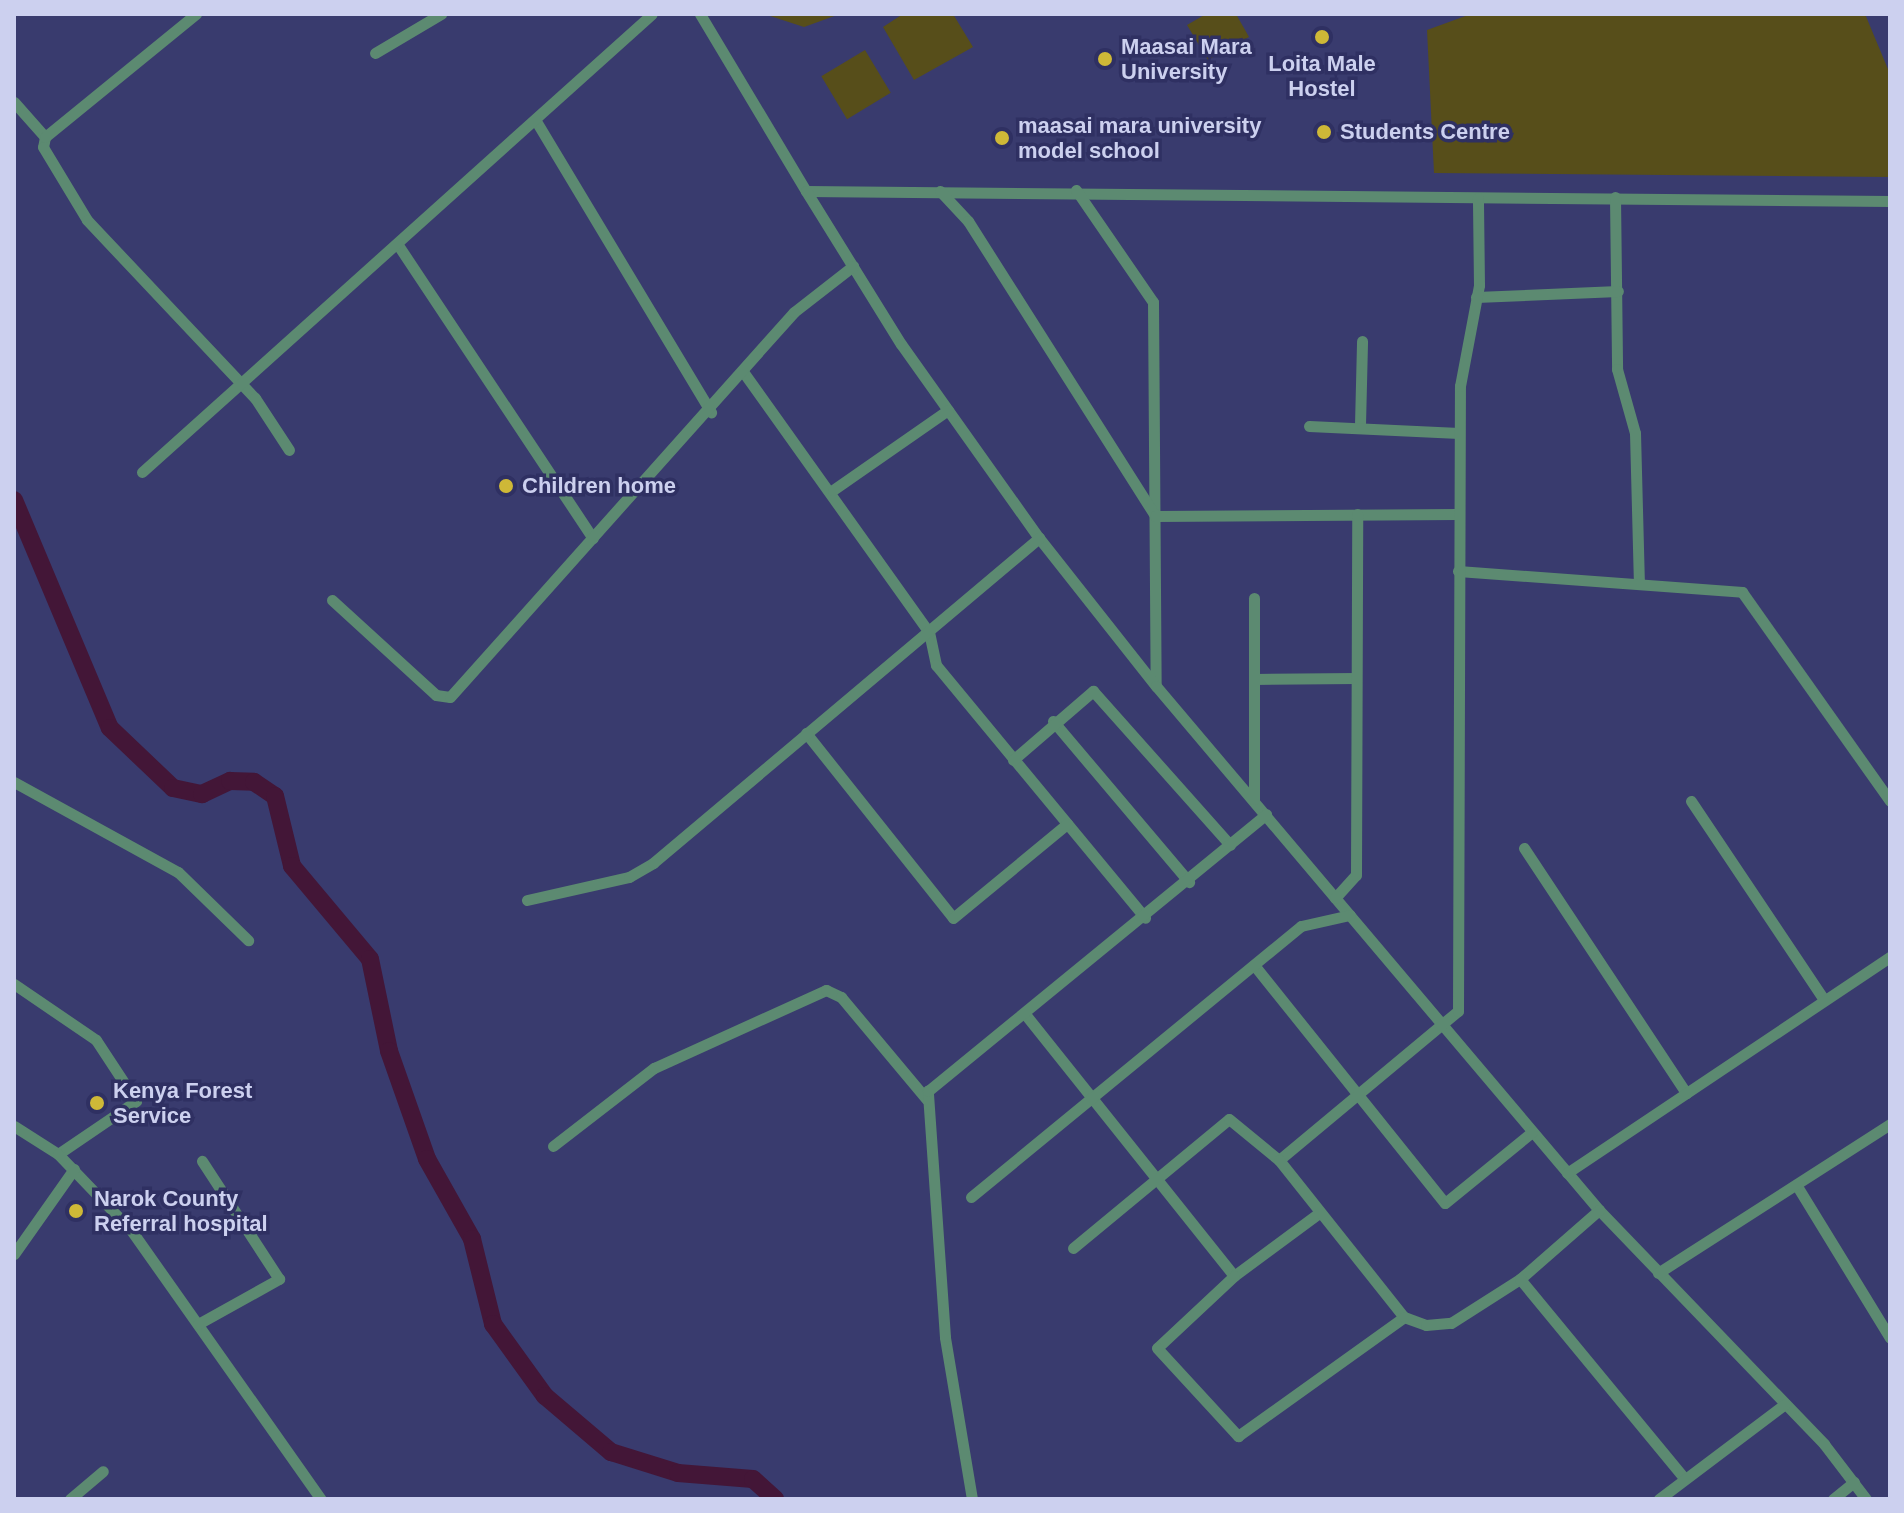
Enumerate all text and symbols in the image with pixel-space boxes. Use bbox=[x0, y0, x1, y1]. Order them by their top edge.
marker: Loita Male Hostel bbox=[1313, 28, 1331, 46]
place label: Maasai Mara University bbox=[1121, 33, 1252, 84]
marker: Maasai Mara University bbox=[1096, 50, 1114, 68]
place label: Loita Male Hostel bbox=[1268, 50, 1376, 102]
place label: maasai mara university model school bbox=[1018, 112, 1261, 164]
place label: Students Centre bbox=[1340, 119, 1510, 145]
marker: Students Centre bbox=[1315, 123, 1333, 141]
marker: maasai mara university model school bbox=[993, 129, 1011, 147]
place label: Children home bbox=[522, 473, 676, 499]
marker: Children home bbox=[497, 477, 515, 495]
place label: Kenya Forest Service bbox=[113, 1077, 252, 1128]
marker: Kenya Forest Service bbox=[88, 1094, 106, 1112]
place label: Narok County Referral hospital bbox=[94, 1185, 268, 1236]
marker: Narok County Referral hospital bbox=[65, 1200, 87, 1222]

